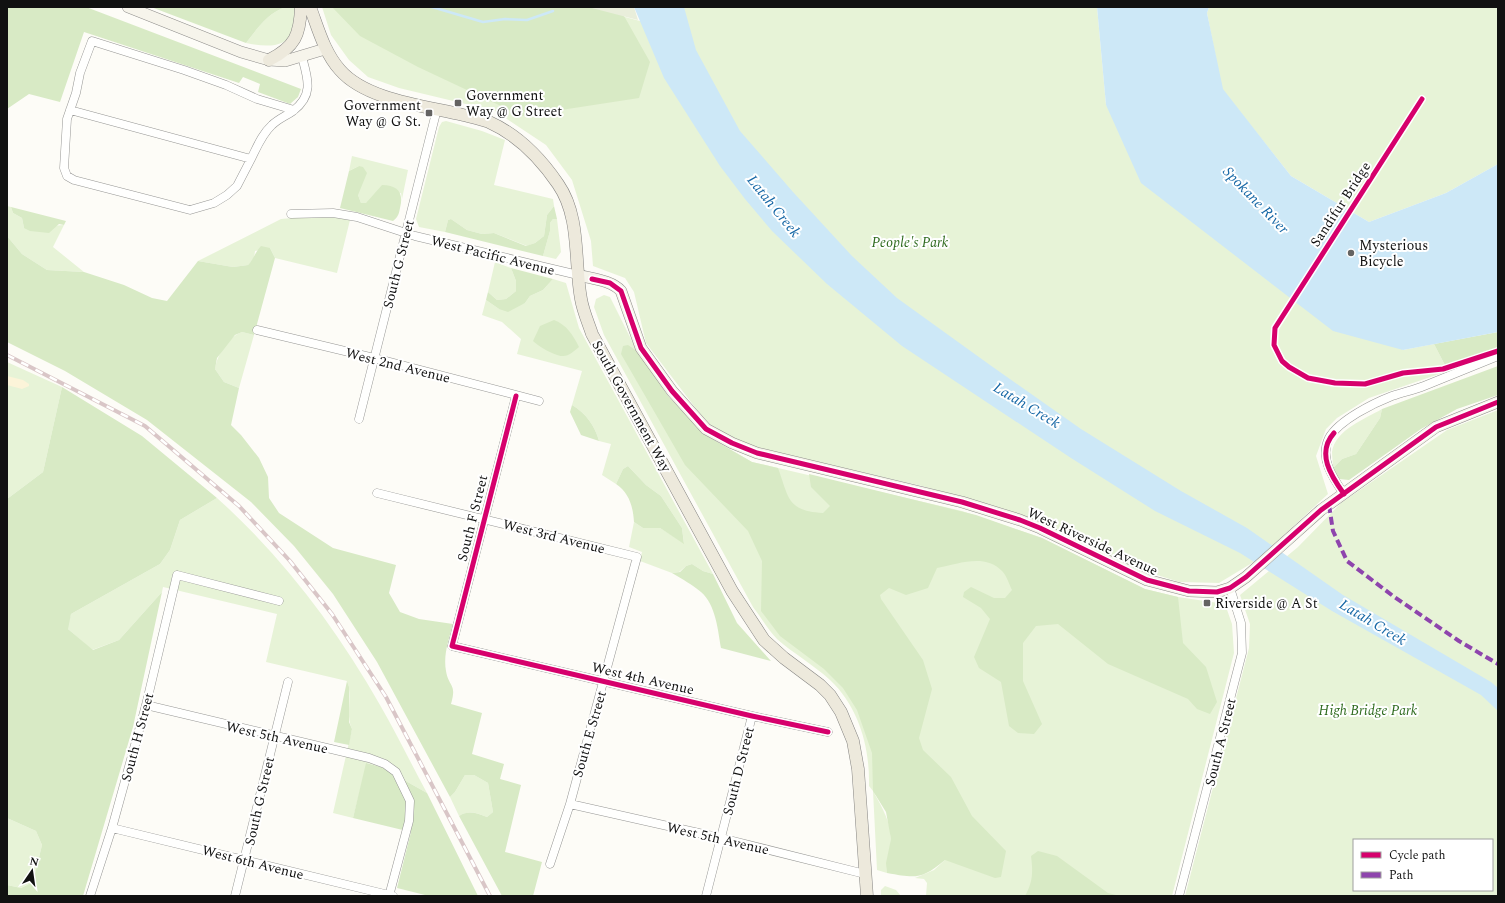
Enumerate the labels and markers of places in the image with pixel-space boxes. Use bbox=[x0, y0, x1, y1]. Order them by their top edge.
place label: Government Way @ G Street bbox=[466, 85, 562, 122]
place label: Government Way @ G St. bbox=[344, 95, 421, 132]
marker: Government Way @ G Street bbox=[453, 98, 463, 108]
marker: Government Way @ G St. bbox=[424, 108, 434, 118]
place label: Mysterious Bicycle bbox=[1359, 235, 1428, 272]
marker: Mysterious Bicycle bbox=[1346, 248, 1356, 258]
place label: Riverside @ A St bbox=[1215, 593, 1318, 614]
marker: Riverside @ A St bbox=[1202, 598, 1212, 608]

